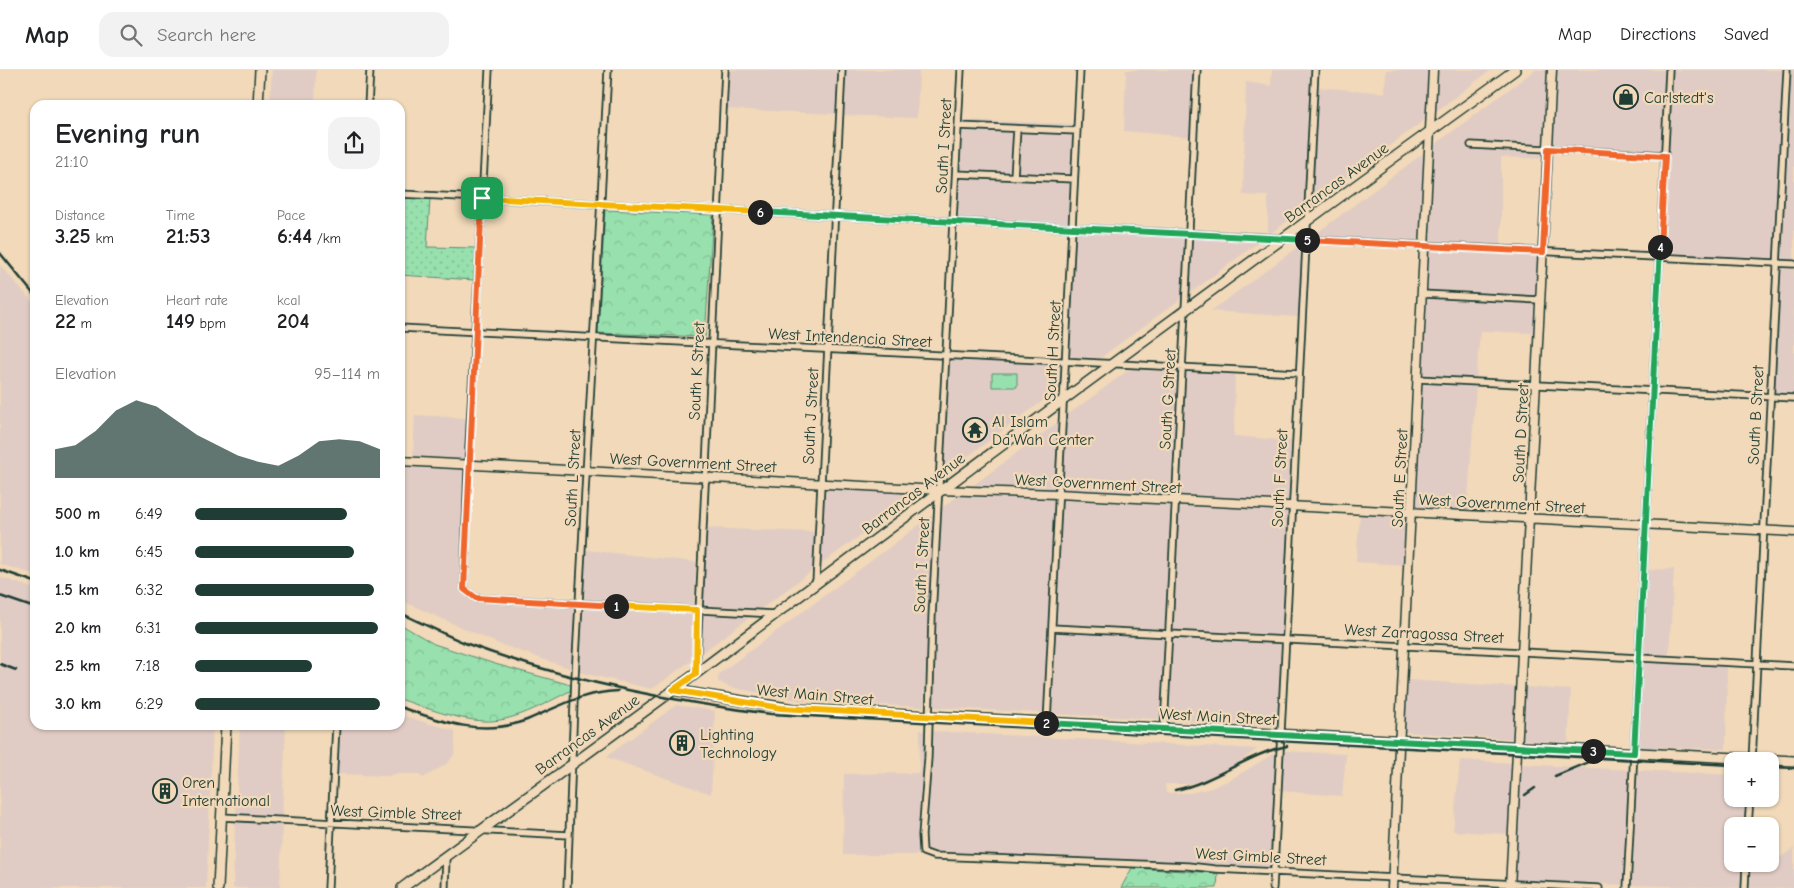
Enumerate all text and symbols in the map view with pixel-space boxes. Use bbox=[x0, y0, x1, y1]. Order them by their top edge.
search box bbox=[99, 12, 449, 57]
text: Map bbox=[25, 21, 69, 49]
icon: search bbox=[117, 21, 145, 49]
text: Search here bbox=[157, 24, 256, 46]
text: Map bbox=[1558, 24, 1592, 45]
text: Directions bbox=[1620, 24, 1696, 45]
text: Saved bbox=[1724, 24, 1769, 45]
shop icon: Carlstedt's bbox=[1613, 84, 1639, 110]
place label: Carlstedt's bbox=[1644, 89, 1714, 107]
street label: South I Street bbox=[933, 97, 956, 194]
button: share bbox=[328, 117, 380, 169]
text: Evening run bbox=[55, 118, 200, 150]
street label: Barrancas Avenue bbox=[1281, 139, 1392, 227]
text: 21:10 bbox=[55, 153, 89, 171]
pin bbox=[461, 177, 503, 219]
icon: arrive bbox=[468, 184, 496, 212]
pin: 6 bbox=[748, 200, 772, 224]
text: 6 bbox=[757, 204, 764, 221]
text: Distance bbox=[55, 207, 105, 224]
text: Time bbox=[166, 207, 195, 224]
text: Pace bbox=[277, 207, 305, 224]
text: 3.25 bbox=[55, 224, 91, 248]
text: 21:53 bbox=[166, 224, 211, 248]
text: 6:44 bbox=[277, 224, 312, 248]
pin: 5 bbox=[1294, 228, 1320, 252]
text: km bbox=[91, 230, 114, 247]
text: /km bbox=[312, 230, 341, 247]
text: 5 bbox=[1304, 232, 1311, 249]
pin: 4 bbox=[1648, 234, 1672, 260]
text: 4 bbox=[1657, 239, 1664, 256]
text: Elevation bbox=[55, 292, 109, 309]
text: Heart rate bbox=[166, 292, 228, 309]
text: kcal bbox=[277, 292, 301, 309]
street label: South H Street bbox=[1041, 300, 1065, 402]
text: 22 bbox=[55, 309, 76, 333]
text: 149 bbox=[166, 309, 195, 333]
text: 204 bbox=[277, 309, 309, 333]
text: m bbox=[76, 315, 92, 332]
text: bpm bbox=[195, 315, 226, 332]
street label: South K Street bbox=[685, 321, 709, 421]
street label: West Intendencia Street bbox=[768, 325, 933, 351]
street label: South G Street bbox=[1156, 348, 1180, 450]
text: Elevation bbox=[55, 365, 116, 383]
text: 95–114 m bbox=[314, 365, 380, 383]
street label: South B Street bbox=[1744, 365, 1768, 465]
street label: South J Street bbox=[799, 367, 823, 465]
street label: South D Street bbox=[1509, 383, 1533, 483]
place label: Al Islam Da'Wah Center bbox=[992, 413, 1094, 449]
temple icon: Al Islam Da'Wah Center bbox=[962, 417, 988, 443]
street label: South F Street bbox=[1268, 428, 1292, 528]
street label: South E Street bbox=[1388, 428, 1412, 528]
street label: South L Street bbox=[561, 429, 585, 527]
street label: Barrancas Avenue bbox=[859, 449, 969, 538]
street label: West Government Street bbox=[609, 450, 777, 476]
street label: West Government Street bbox=[1014, 471, 1182, 497]
street label: West Government Street bbox=[1418, 491, 1586, 517]
text: 500 m bbox=[55, 505, 100, 523]
text: 6:49 bbox=[135, 505, 163, 523]
street label: South I Street bbox=[911, 516, 934, 613]
text: 1.0 km bbox=[55, 543, 100, 561]
text: 6:45 bbox=[135, 543, 163, 561]
text: 1.5 km bbox=[55, 581, 99, 599]
text: 6:32 bbox=[135, 581, 163, 599]
pin: 1 bbox=[604, 594, 628, 618]
text: 1 bbox=[614, 598, 619, 615]
text: 2.0 km bbox=[55, 619, 101, 637]
text: 6:31 bbox=[135, 619, 161, 637]
street label: West Zarragossa Street bbox=[1344, 621, 1504, 647]
text: 2.5 km bbox=[55, 657, 101, 675]
text: 7:18 bbox=[135, 657, 160, 675]
street label: West Main Street bbox=[756, 681, 874, 709]
street label: Barrancas Avenue bbox=[532, 691, 643, 779]
text: 3.0 km bbox=[55, 695, 101, 713]
text: 6:29 bbox=[135, 695, 163, 713]
street label: West Main Street bbox=[1159, 705, 1277, 729]
pin: 2 bbox=[1034, 710, 1058, 736]
text: 2 bbox=[1043, 715, 1050, 732]
place label: Lighting Technology bbox=[700, 726, 777, 762]
building icon: Lighting Technology bbox=[669, 730, 695, 756]
pin: 3 bbox=[1580, 738, 1606, 764]
text: 3 bbox=[1590, 743, 1597, 760]
map controls bbox=[1724, 752, 1779, 872]
button: + bbox=[1724, 752, 1779, 807]
place label: Oren International bbox=[182, 774, 270, 810]
building icon: Oren International bbox=[152, 778, 178, 804]
street label: West Gimble Street bbox=[330, 802, 462, 824]
button: − bbox=[1724, 817, 1779, 872]
street label: West Gimble Street bbox=[1195, 845, 1327, 869]

